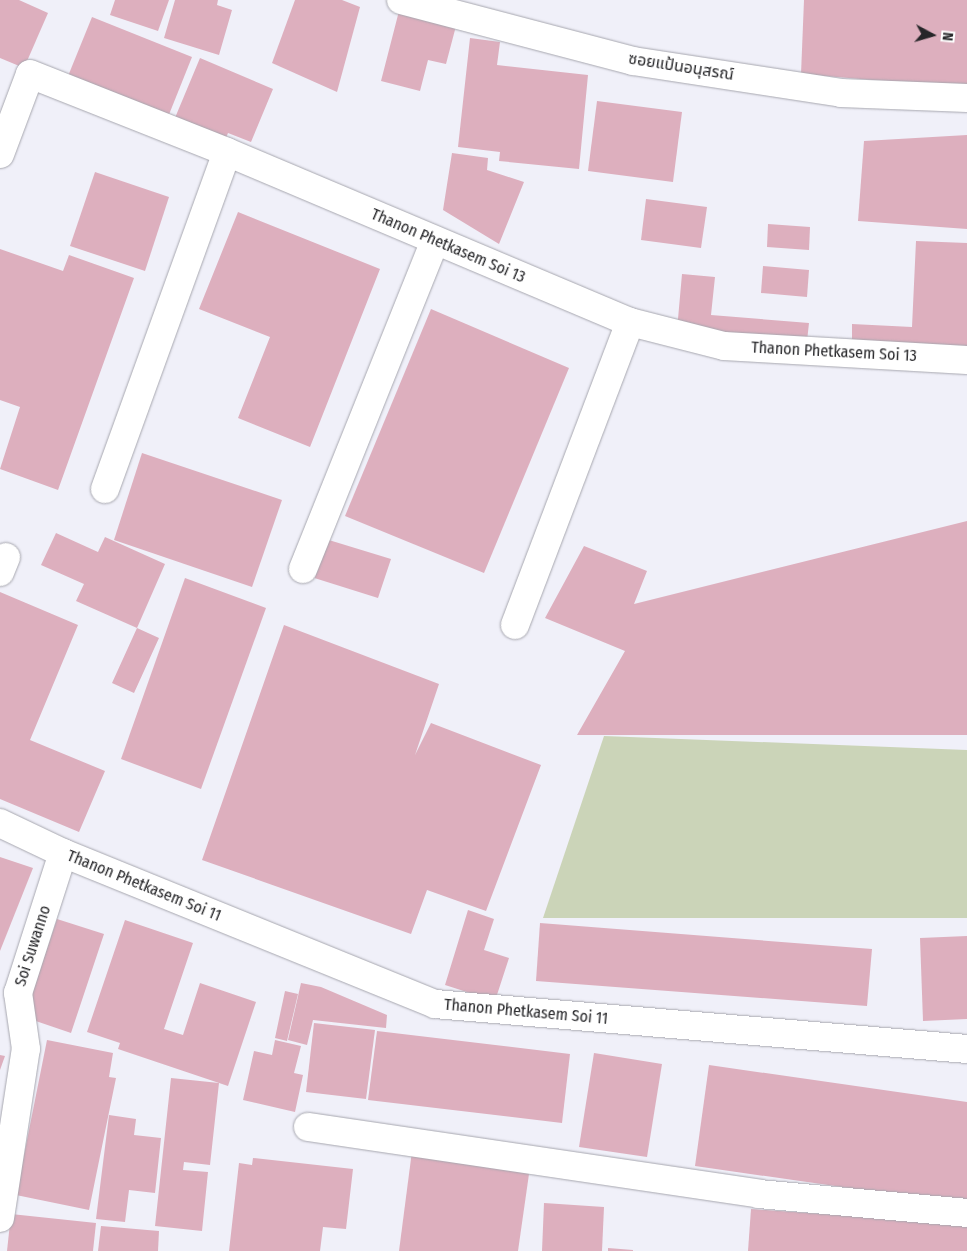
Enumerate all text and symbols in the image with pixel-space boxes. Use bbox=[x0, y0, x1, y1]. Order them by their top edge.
north arrow bbox=[907, 10, 957, 60]
text: N bbox=[939, 32, 956, 42]
street label: ซอยแป้นอนุสรณ์ bbox=[627, 49, 735, 85]
street label: Thanon Phetkasem Soi 13 bbox=[368, 205, 528, 287]
street label: Thanon Phetkasem Soi 13 bbox=[751, 338, 917, 366]
street label: Thanon Phetkasem Soi 11 bbox=[64, 846, 224, 926]
street label: Soi Suwanno bbox=[11, 903, 55, 989]
street label: Thanon Phetkasem Soi 11 bbox=[443, 995, 609, 1029]

